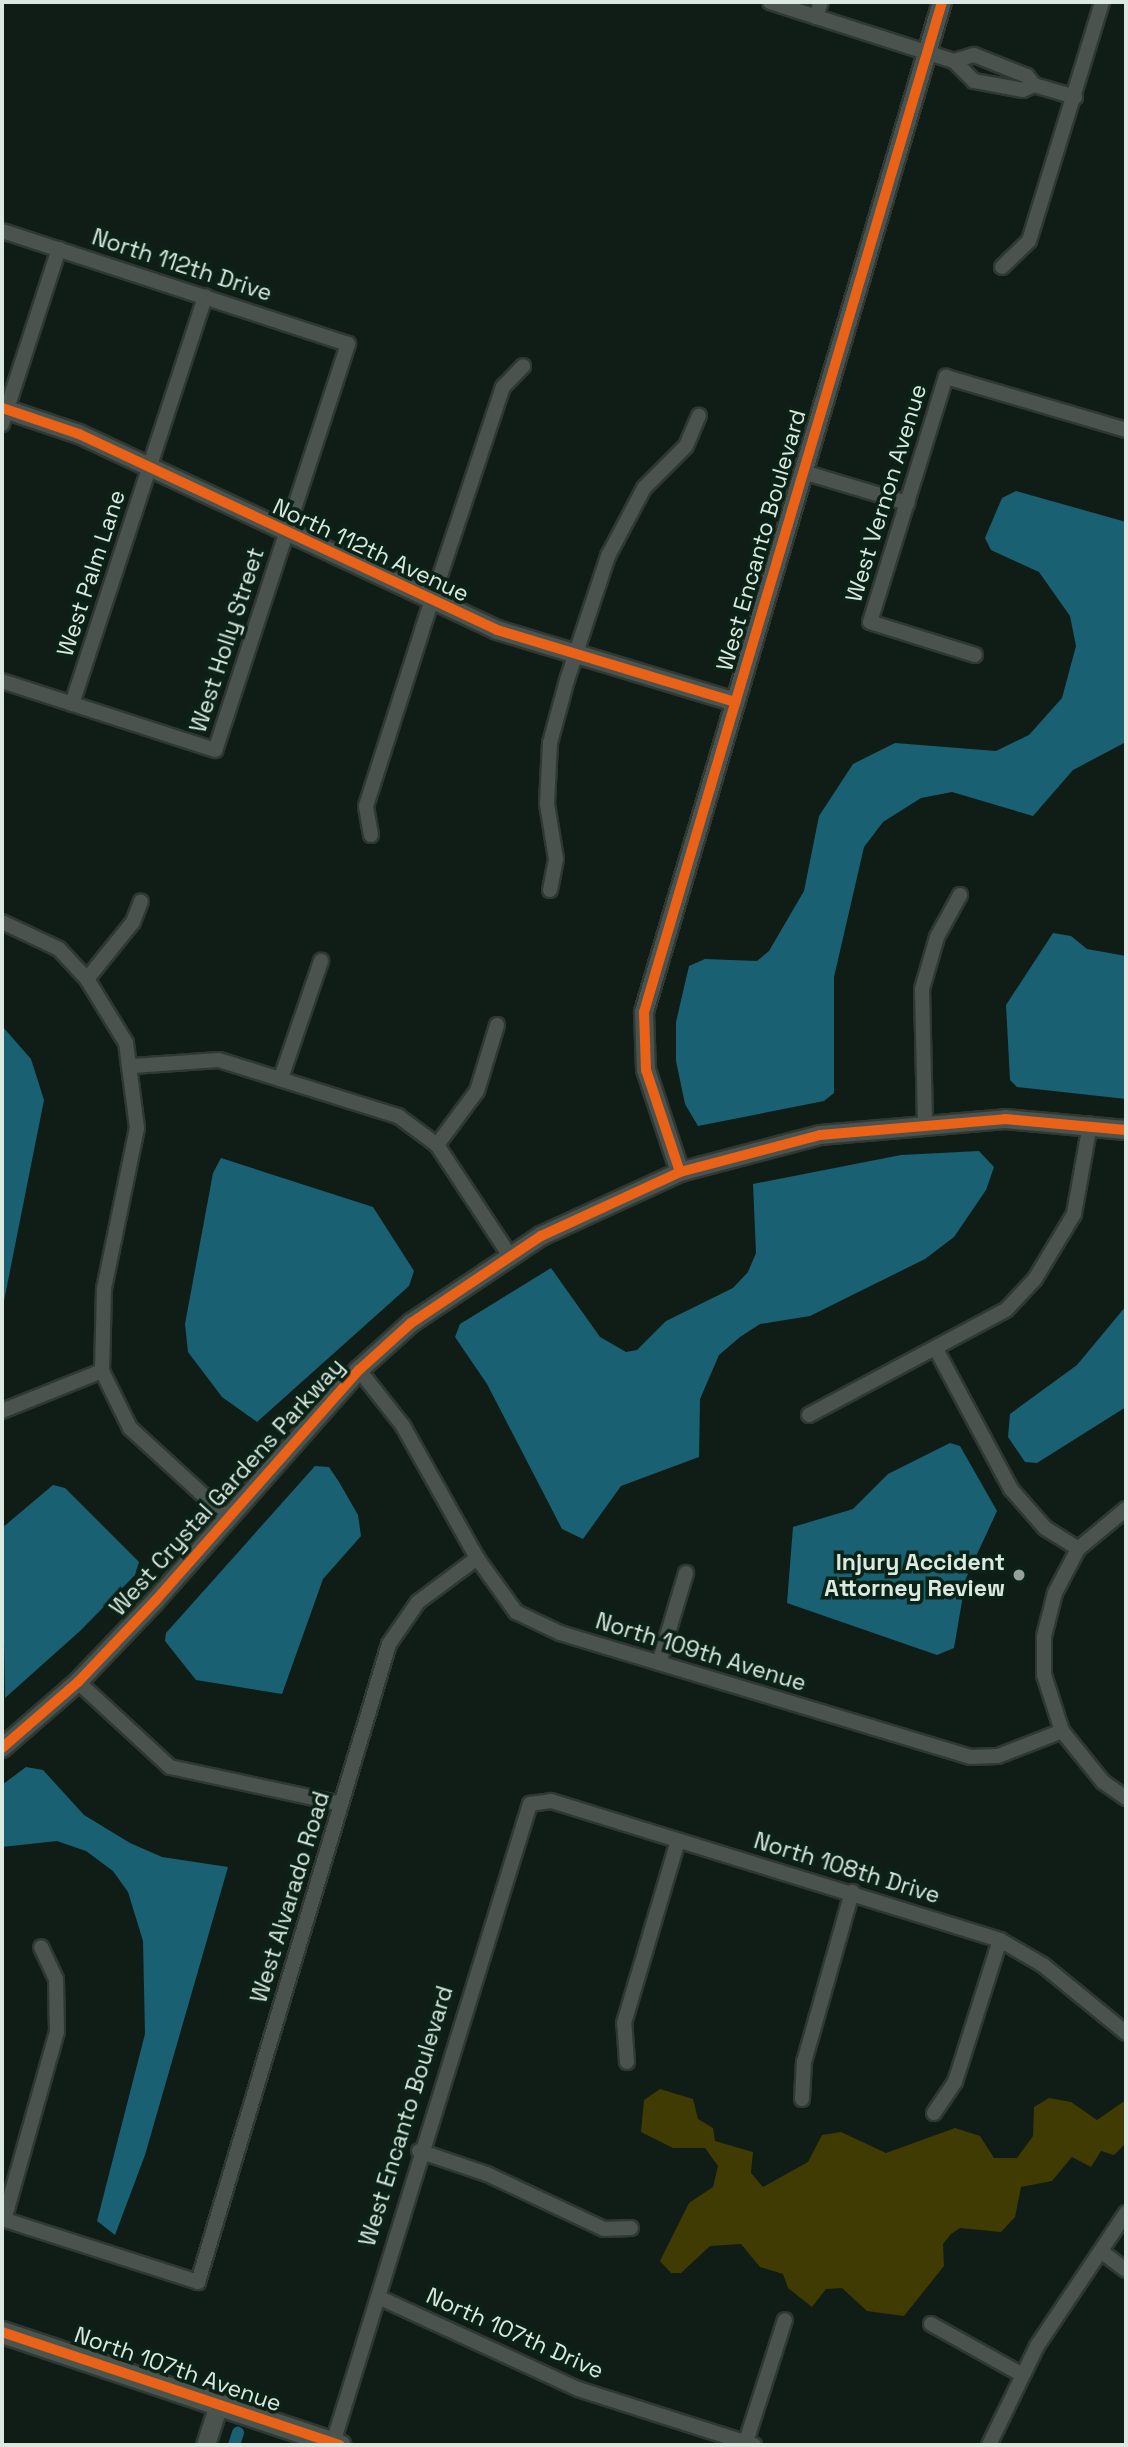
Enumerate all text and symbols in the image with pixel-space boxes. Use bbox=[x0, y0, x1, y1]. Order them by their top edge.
street label: North 112th Drive bbox=[89, 223, 275, 307]
street label: West Vernon Avenue bbox=[840, 380, 932, 606]
street label: West Encanto Boulevard bbox=[710, 406, 812, 674]
street label: West Palm Lane bbox=[51, 486, 131, 660]
street label: North 112th Avenue bbox=[268, 492, 474, 608]
street label: West Holly Street bbox=[184, 544, 270, 736]
street label: West Crystal Gardens Parkway bbox=[104, 1353, 350, 1621]
place label: Injury Accident Attorney Review bbox=[824, 1548, 1005, 1602]
marker: Injury Accident Attorney Review bbox=[1011, 1567, 1027, 1583]
street label: North 109th Avenue bbox=[592, 1607, 810, 1697]
street label: West Alvarado Road bbox=[245, 1788, 335, 2006]
street label: North 108th Drive bbox=[751, 1827, 943, 1909]
street label: West Encanto Boulevard bbox=[353, 1983, 459, 2249]
street label: North 107th Drive bbox=[422, 2281, 608, 2385]
street label: North 107th Avenue bbox=[71, 2321, 285, 2417]

